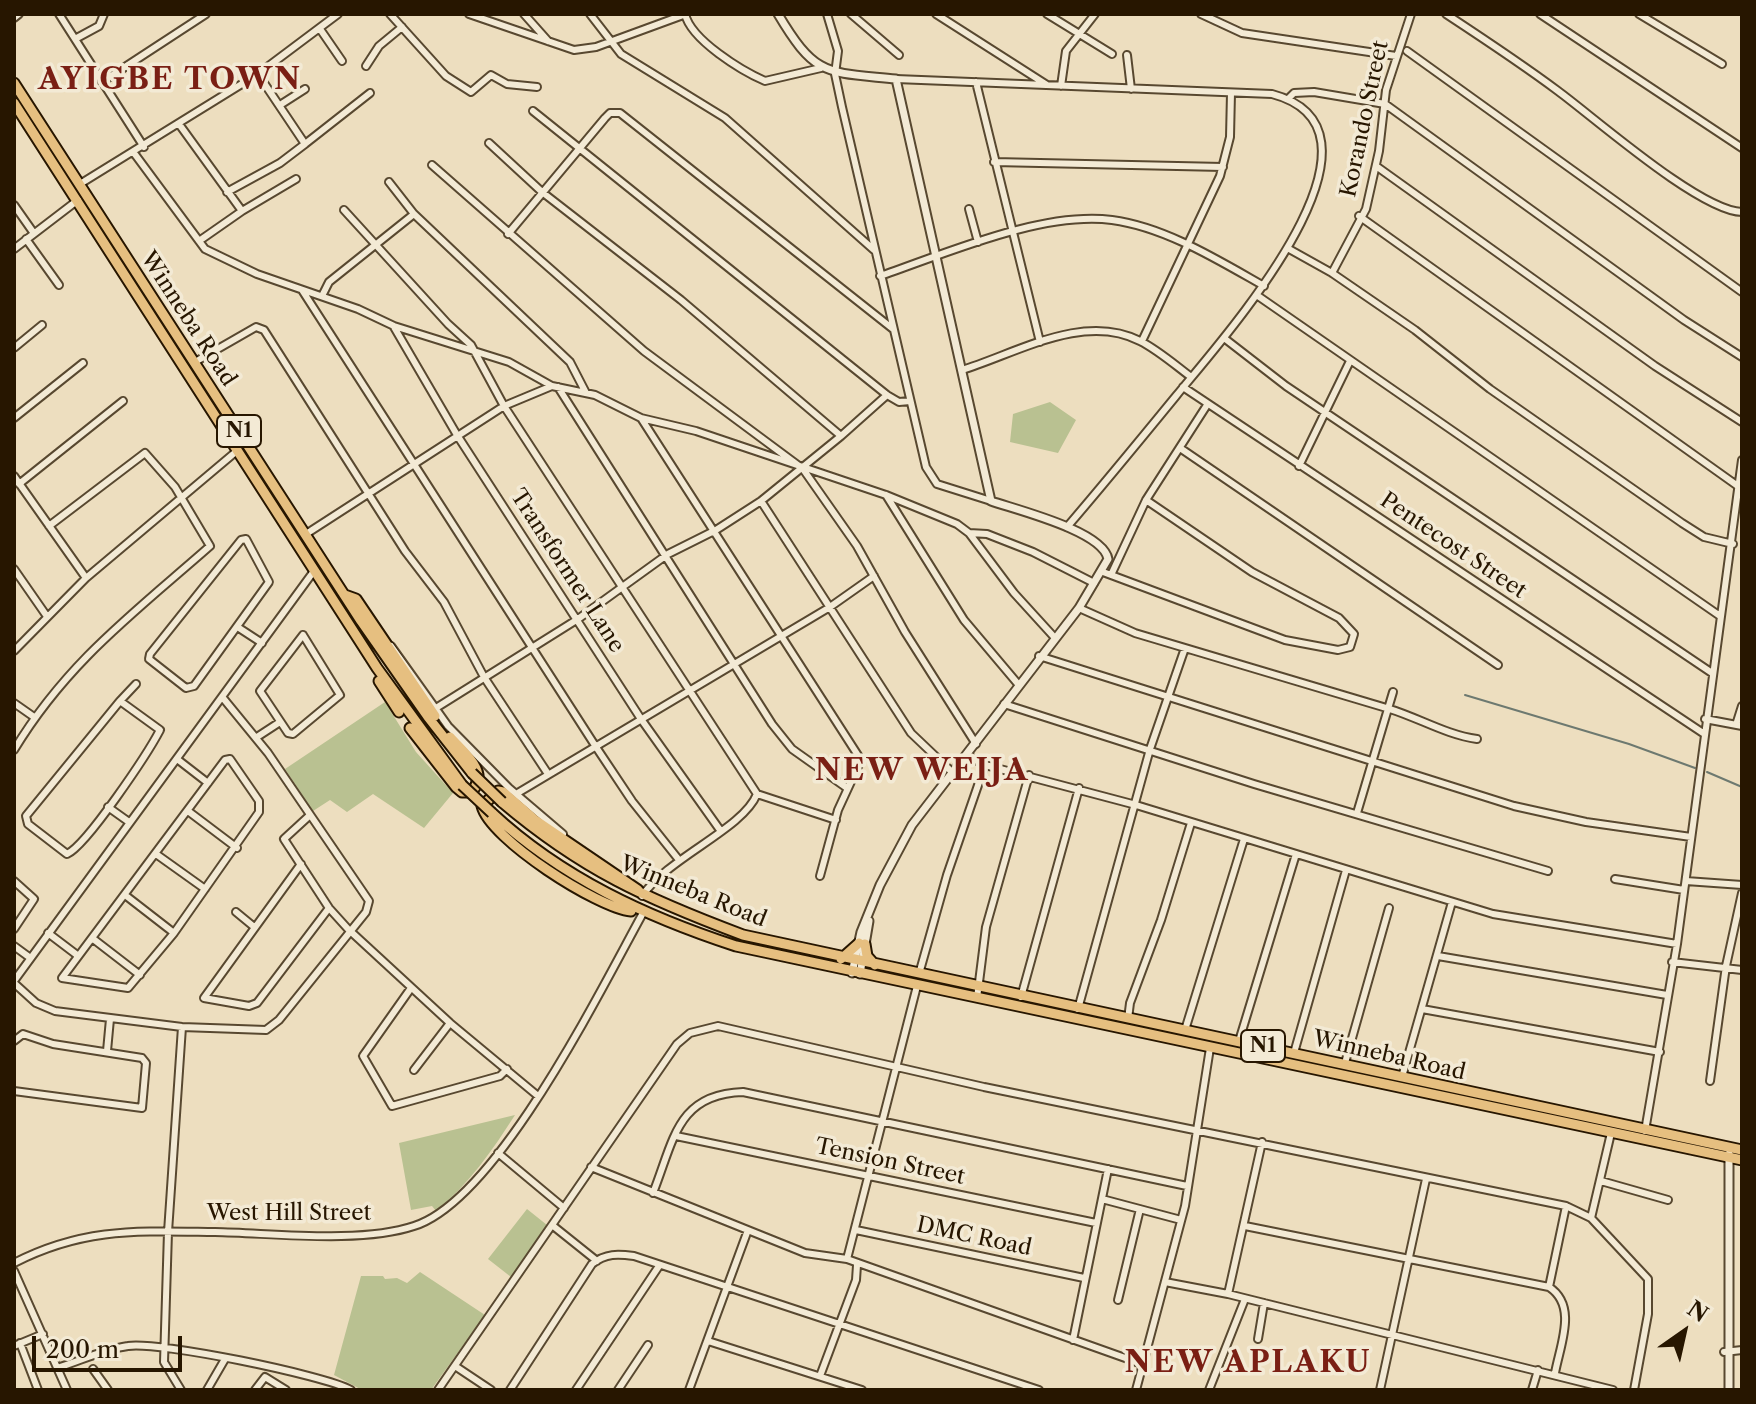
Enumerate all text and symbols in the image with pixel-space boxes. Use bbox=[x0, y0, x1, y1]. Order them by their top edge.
street label: Korando Street bbox=[1336, 38, 1394, 200]
district label: AYIGBE TOWN bbox=[38, 62, 302, 98]
street label: Winneba Road bbox=[135, 246, 241, 392]
road number: N1 bbox=[217, 415, 261, 447]
street label: Transformer Lane bbox=[504, 484, 630, 658]
street label: Pentecost Street bbox=[1375, 487, 1531, 605]
district label: NEW WEIJA bbox=[815, 753, 1029, 789]
street label: Winneba Road bbox=[616, 851, 770, 933]
street label: Winneba Road bbox=[1310, 1026, 1468, 1086]
road number: N1 bbox=[1241, 1030, 1285, 1062]
street label: Tension Street bbox=[813, 1133, 967, 1191]
street label: West Hill Street bbox=[207, 1201, 371, 1227]
street label: DMC Road bbox=[914, 1212, 1034, 1262]
north arrow bbox=[1644, 1292, 1724, 1372]
text: N bbox=[1682, 1295, 1713, 1328]
scale bar bbox=[36, 1320, 186, 1370]
text: 200 m bbox=[46, 1335, 119, 1364]
district label: NEW APLAKU bbox=[1124, 1345, 1372, 1381]

